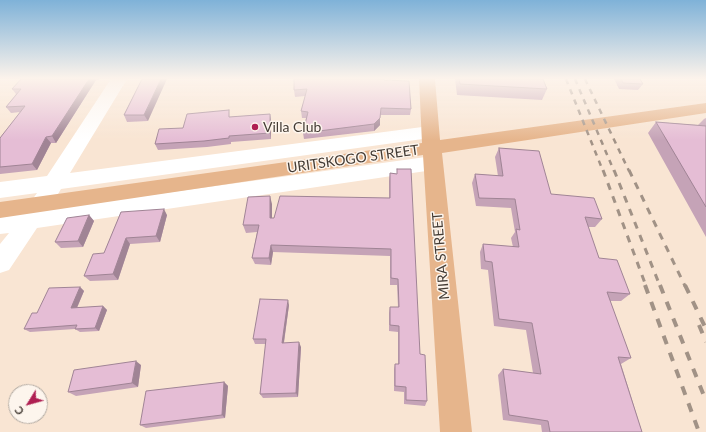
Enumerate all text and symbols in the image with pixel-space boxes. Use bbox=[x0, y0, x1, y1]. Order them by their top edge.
place label: Villa Club bbox=[263, 119, 321, 135]
marker: Villa Club bbox=[250, 122, 260, 132]
street label: URITSKOGO STREET bbox=[286, 141, 420, 177]
street label: MIRA STREET bbox=[429, 212, 453, 300]
north arrow bbox=[8, 384, 48, 424]
text: С bbox=[11, 404, 26, 418]

